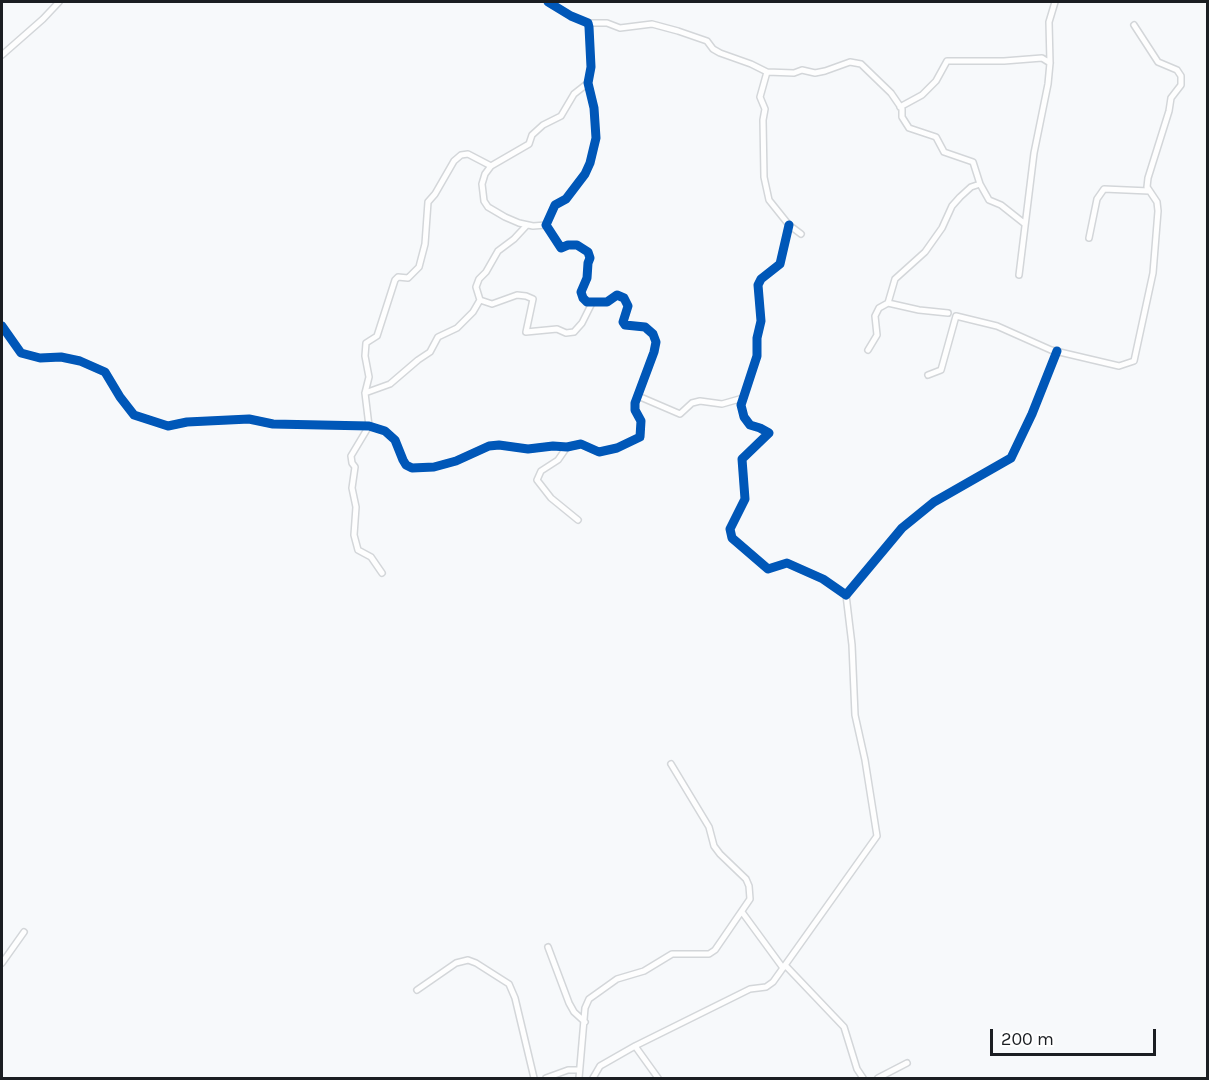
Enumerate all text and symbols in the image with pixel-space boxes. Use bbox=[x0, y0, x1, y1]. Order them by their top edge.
scale bar bbox=[993, 1017, 1160, 1055]
text: 200 m bbox=[1001, 1028, 1054, 1050]

